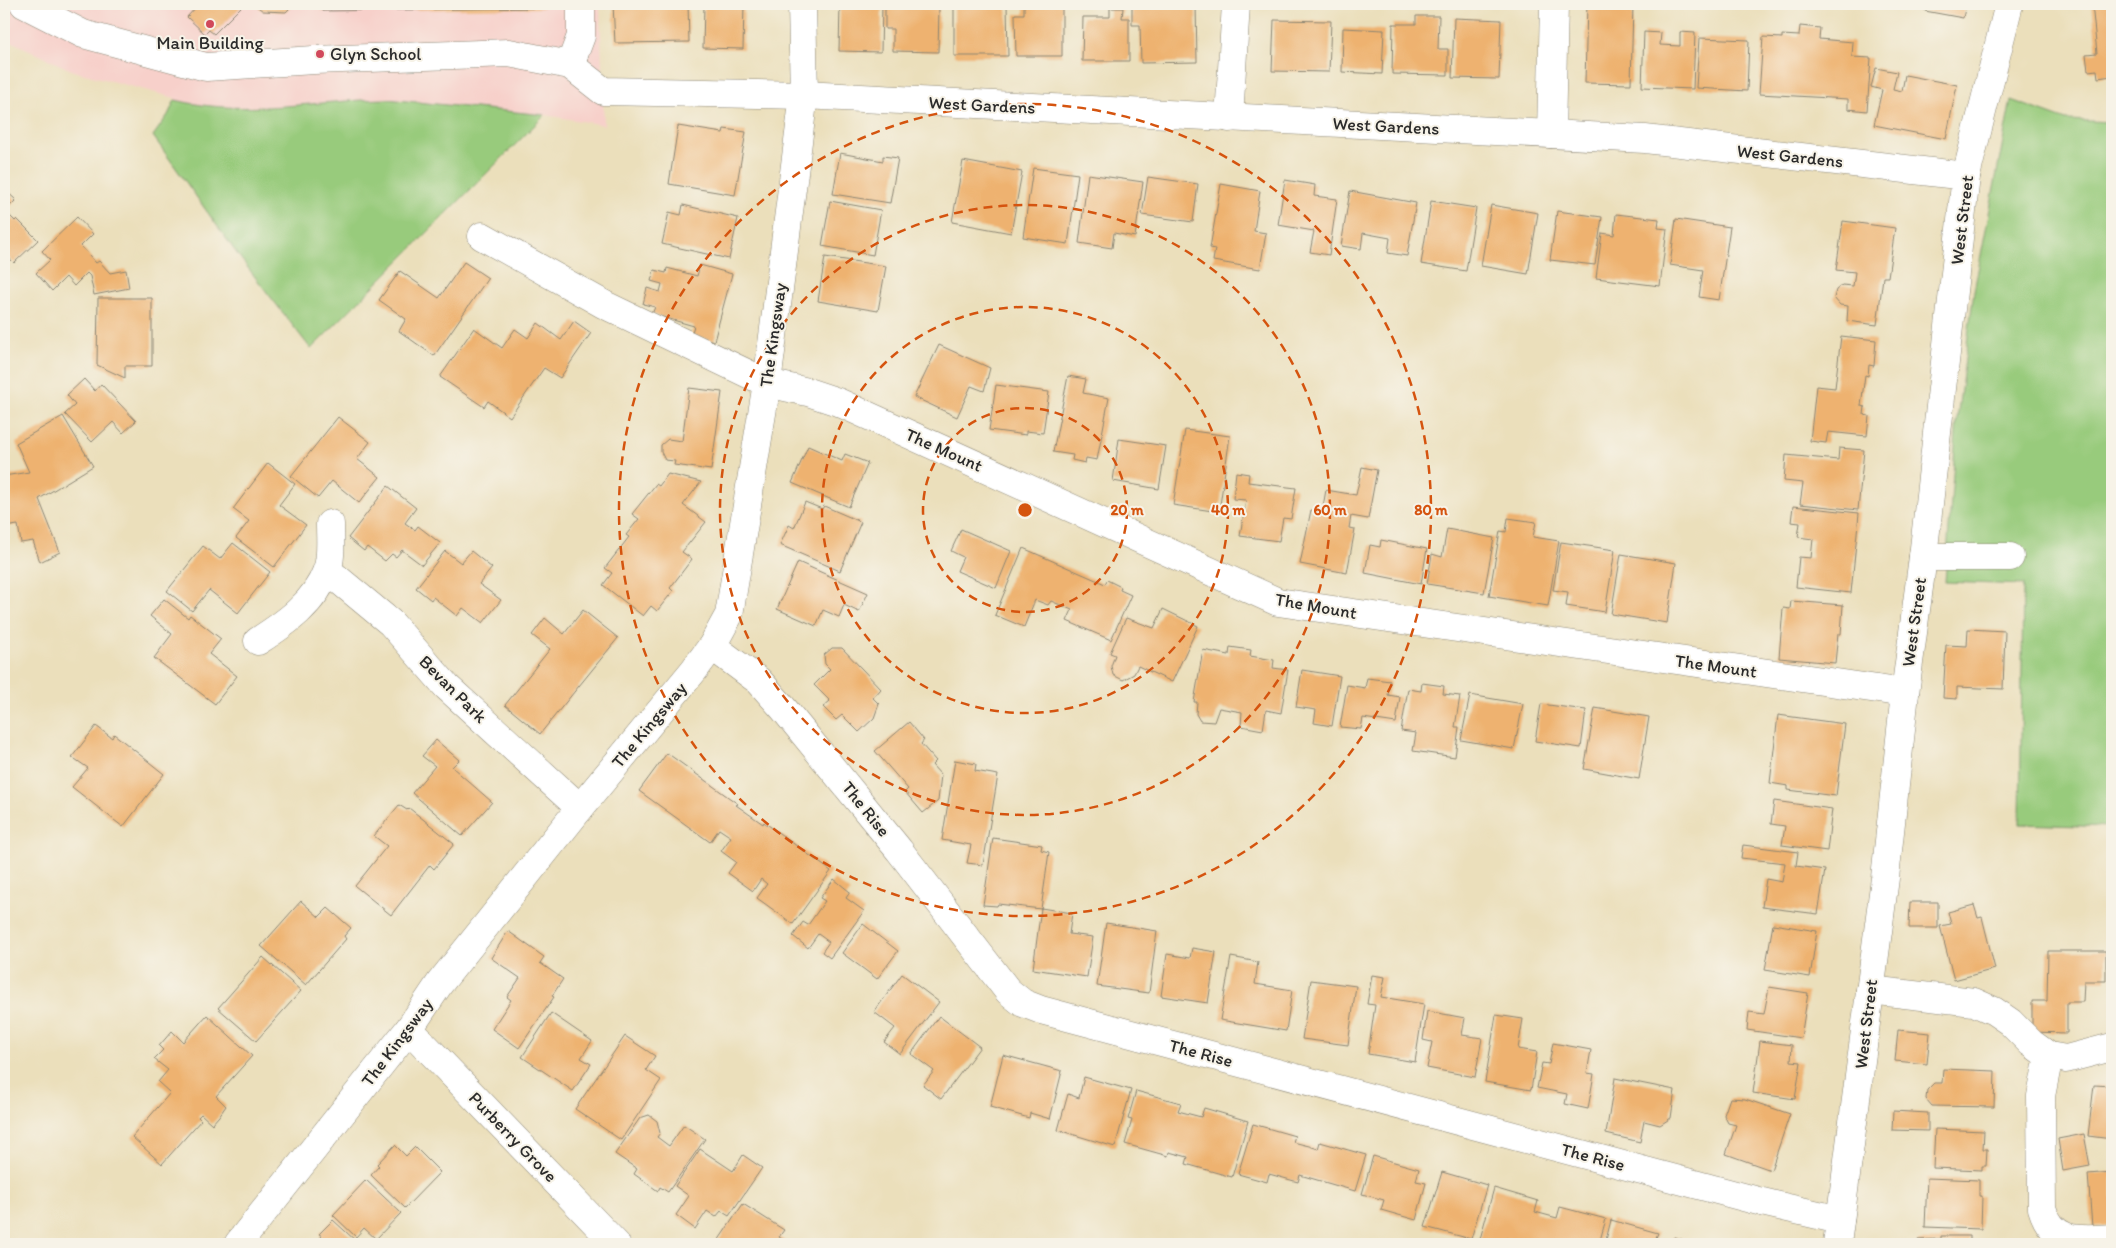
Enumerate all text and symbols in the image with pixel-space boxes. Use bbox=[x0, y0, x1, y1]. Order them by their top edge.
marker: Main Building bbox=[204, 18, 216, 30]
place label: Main Building bbox=[156, 32, 264, 54]
place label: Glyn School bbox=[330, 43, 421, 65]
marker: Glyn School bbox=[314, 48, 326, 60]
street label: West Gardens bbox=[928, 91, 1036, 119]
street label: West Gardens bbox=[1332, 112, 1440, 140]
street label: West Gardens bbox=[1736, 139, 1844, 173]
street label: West Street bbox=[1946, 174, 1978, 266]
street label: The Kingsway bbox=[755, 281, 791, 389]
street label: The Mount bbox=[902, 423, 986, 477]
centre of rings bbox=[1016, 501, 1034, 519]
text: 20 m bbox=[1110, 501, 1144, 519]
text: 40 m bbox=[1211, 501, 1246, 519]
text: 60 m bbox=[1313, 501, 1347, 519]
text: 80 m bbox=[1414, 501, 1448, 519]
street label: West Street bbox=[1897, 576, 1931, 668]
street label: The Mount bbox=[1273, 588, 1359, 624]
street label: The Mount bbox=[1674, 649, 1759, 683]
street label: Bevan Park bbox=[414, 650, 492, 728]
street label: The Kingsway bbox=[607, 677, 692, 772]
street label: The Rise bbox=[837, 777, 895, 841]
street label: West Street bbox=[1850, 978, 1882, 1070]
street label: The Kingsway bbox=[357, 993, 438, 1091]
street label: The Rise bbox=[1167, 1034, 1235, 1072]
street label: Purberry Grove bbox=[464, 1087, 562, 1187]
street label: The Rise bbox=[1559, 1138, 1627, 1176]

